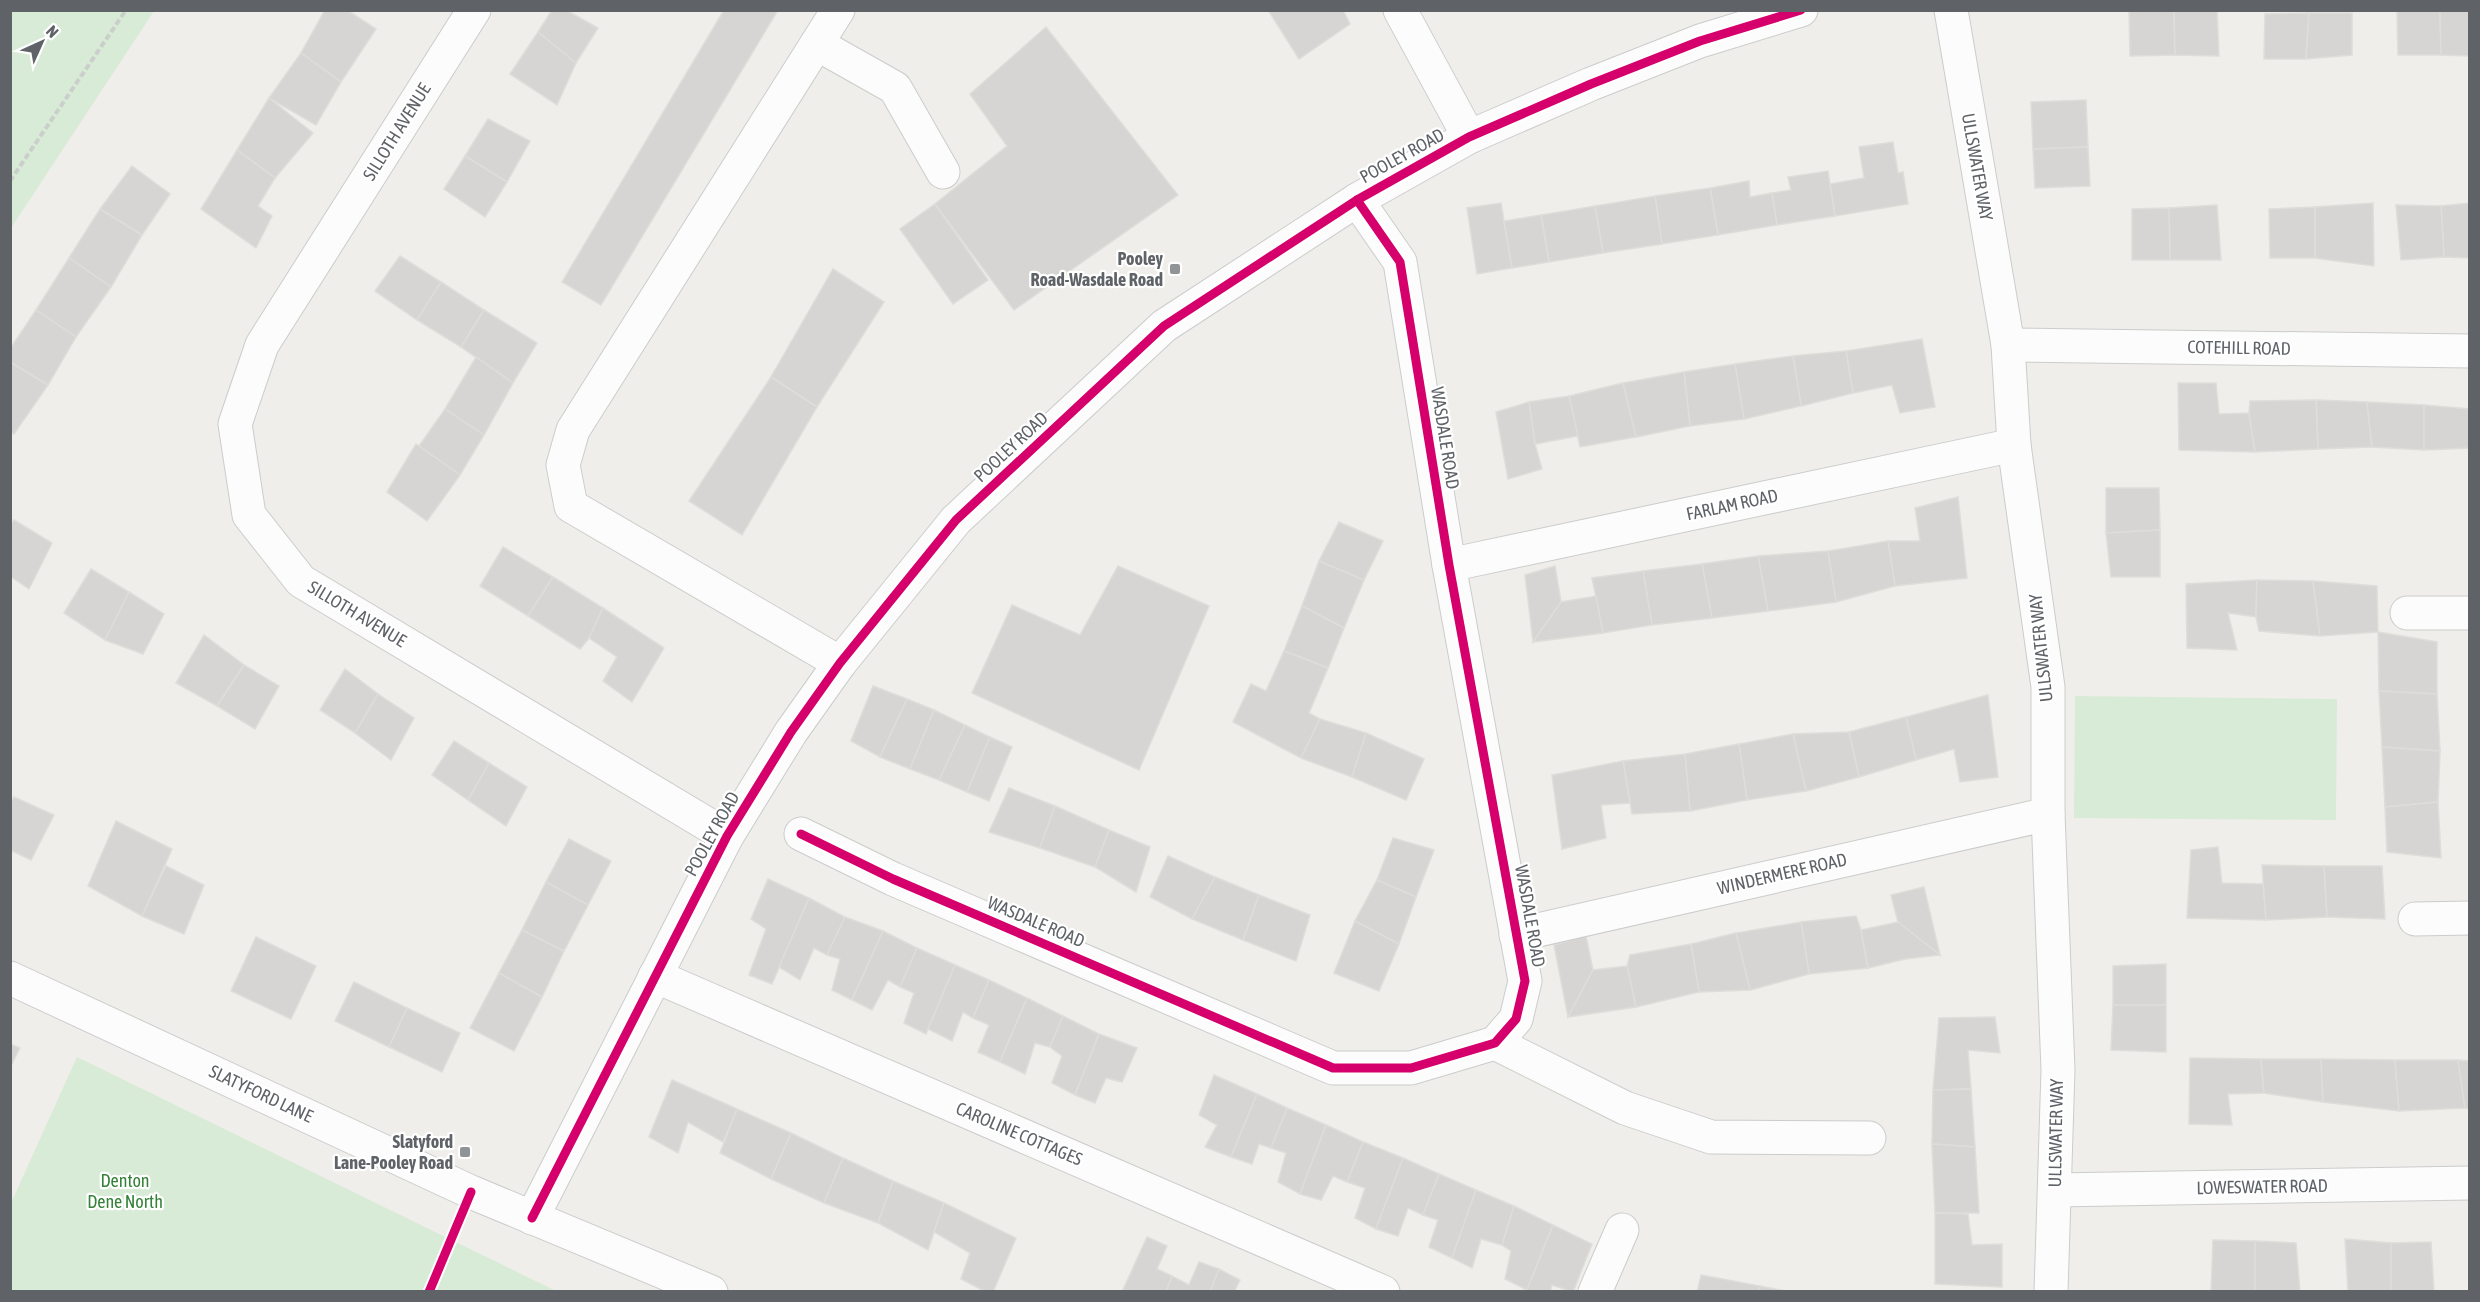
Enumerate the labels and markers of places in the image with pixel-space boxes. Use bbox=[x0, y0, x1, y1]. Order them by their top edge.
place label: Pooley Road-Wasdale Road bbox=[1030, 248, 1164, 290]
marker: Pooley Road-Wasdale Road bbox=[1168, 262, 1182, 276]
place label: Slatyford Lane-Pooley Road bbox=[334, 1131, 453, 1173]
marker: Slatyford Lane-Pooley Road bbox=[458, 1145, 472, 1159]

